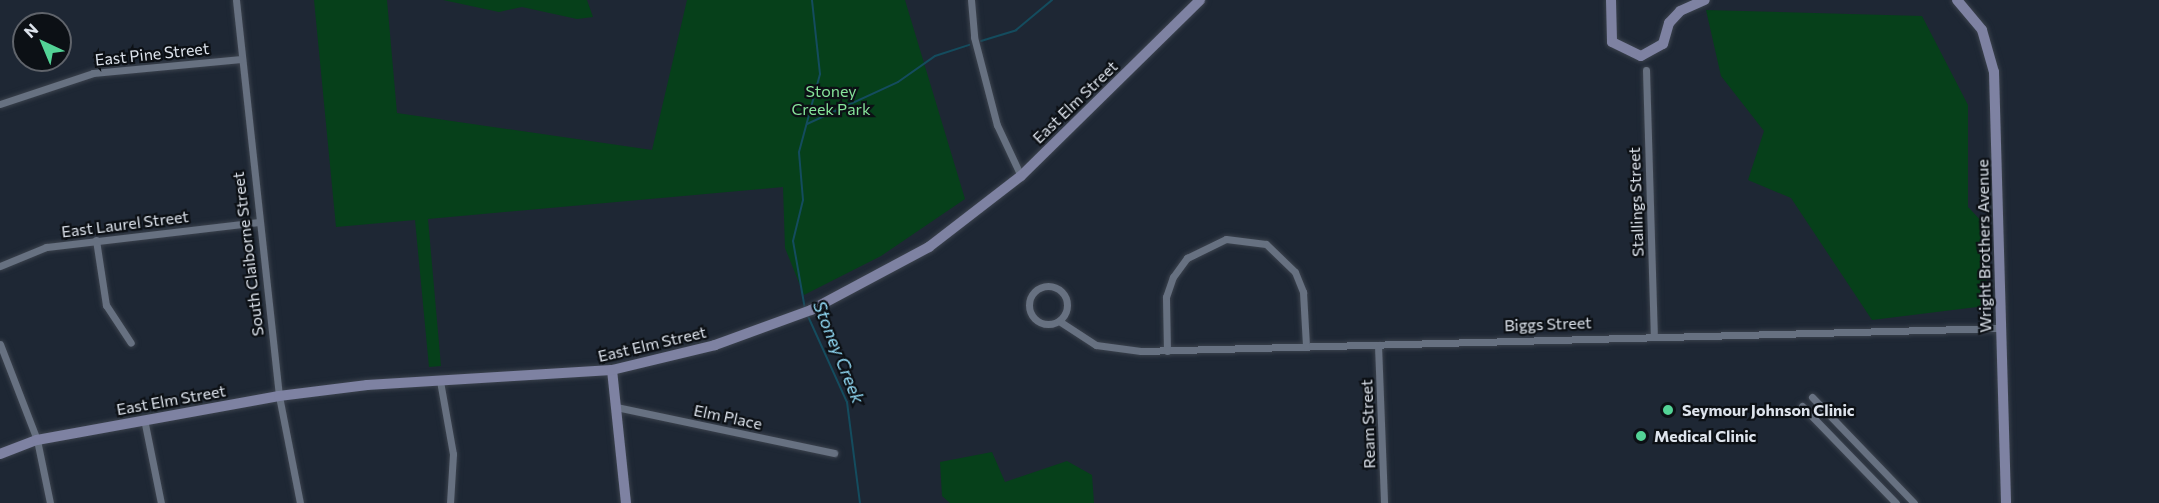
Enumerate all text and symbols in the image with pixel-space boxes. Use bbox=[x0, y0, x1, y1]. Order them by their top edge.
north arrow bbox=[12, 12, 72, 72]
text: N bbox=[20, 19, 41, 41]
street label: East Pine Street bbox=[94, 38, 210, 70]
street label: East Elm Street bbox=[1029, 57, 1121, 147]
park label: Stoney Creek Park bbox=[791, 81, 871, 119]
street label: Stallings Street bbox=[1624, 147, 1648, 257]
street label: Wright Brothers Avenue bbox=[1973, 159, 1995, 333]
street label: South Claiborne Street bbox=[228, 171, 268, 337]
street label: East Laurel Street bbox=[60, 207, 190, 241]
water label: Stoney Creek bbox=[809, 298, 869, 406]
street label: Biggs Street bbox=[1504, 313, 1592, 335]
street label: East Elm Street bbox=[596, 322, 708, 366]
street label: Ream Street bbox=[1357, 379, 1379, 469]
street label: East Elm Street bbox=[115, 381, 227, 419]
street label: Elm Place bbox=[692, 400, 764, 434]
place label: Seymour Johnson Clinic bbox=[1682, 400, 1855, 420]
marker: Seymour Johnson Clinic bbox=[1659, 401, 1677, 419]
place label: Medical Clinic bbox=[1654, 426, 1756, 446]
marker: Medical Clinic bbox=[1632, 427, 1650, 445]

